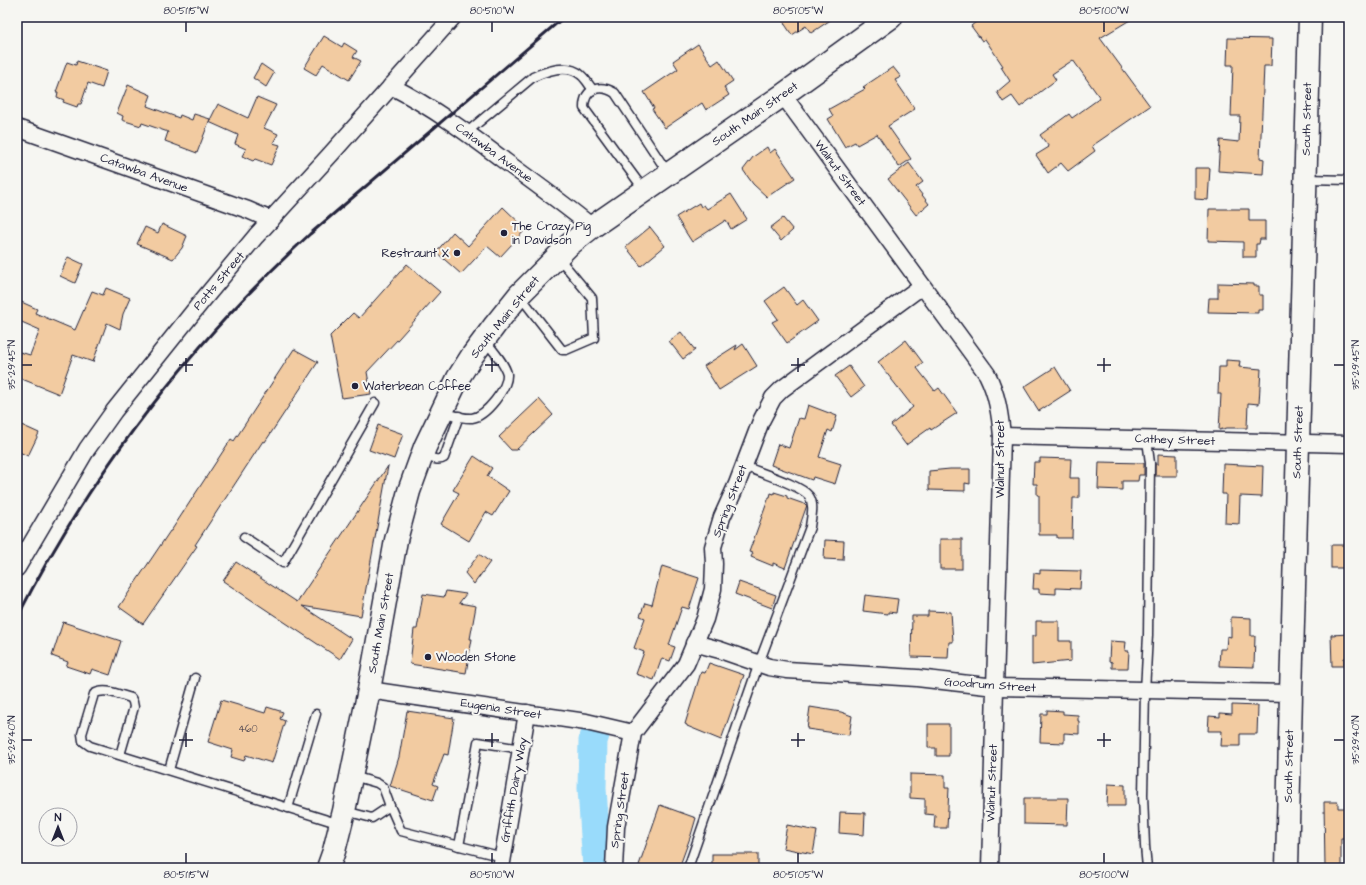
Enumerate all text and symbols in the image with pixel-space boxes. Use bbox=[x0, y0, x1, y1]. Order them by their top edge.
text: 80°51'15"W bbox=[163, 4, 209, 18]
text: 80°51'10"W bbox=[470, 4, 515, 18]
text: 80°51'05"W bbox=[773, 4, 824, 18]
text: 80°51'00"W bbox=[1079, 4, 1129, 18]
street label: South Main Street bbox=[708, 78, 802, 150]
street label: South Street bbox=[1298, 82, 1316, 156]
street label: Catawba Avenue bbox=[452, 119, 537, 187]
street label: Walnut Street bbox=[810, 136, 870, 210]
street label: Catawba Avenue bbox=[98, 149, 191, 197]
place label: The Crazy Pig in Davidson bbox=[512, 218, 591, 249]
marker: The Crazy Pig in Davidson bbox=[499, 228, 509, 238]
place label: Restraunt X bbox=[381, 245, 449, 262]
street label: Potts Street bbox=[189, 248, 249, 314]
marker: Restraunt X bbox=[452, 248, 462, 258]
street label: South Main Street bbox=[466, 272, 544, 362]
text: 35°29'45"N bbox=[5, 340, 19, 390]
text: 35°29'45"N bbox=[1349, 340, 1363, 390]
place label: Waterbean Coffee bbox=[363, 378, 471, 395]
marker: Waterbean Coffee bbox=[350, 381, 360, 391]
street label: South Street bbox=[1288, 405, 1308, 479]
street label: Walnut Street bbox=[992, 420, 1009, 498]
street label: Cathey Street bbox=[1135, 430, 1216, 451]
street label: Spring Street bbox=[708, 462, 753, 540]
street label: South Main Street bbox=[364, 571, 398, 675]
place label: Wooden Stone bbox=[436, 649, 517, 666]
marker: Wooden Stone bbox=[423, 652, 433, 662]
street label: Goodrum Street bbox=[944, 673, 1037, 697]
street label: Eugenia Street bbox=[459, 694, 543, 725]
text: 35°29'40"N bbox=[5, 715, 19, 765]
text: 35°29'40"N bbox=[1349, 715, 1363, 765]
house number: 460 bbox=[238, 722, 258, 736]
street label: South Street bbox=[1280, 729, 1298, 803]
street label: Griffith Dairy Way bbox=[496, 736, 533, 844]
street label: Walnut Street bbox=[982, 744, 1002, 822]
street label: Spring Street bbox=[606, 771, 635, 849]
north arrow bbox=[38, 807, 78, 847]
text: N bbox=[55, 810, 62, 825]
text: 80°51'15"W bbox=[163, 868, 209, 882]
text: 80°51'10"W bbox=[470, 868, 515, 882]
text: 80°51'05"W bbox=[773, 868, 824, 882]
text: 80°51'00"W bbox=[1079, 868, 1129, 882]

